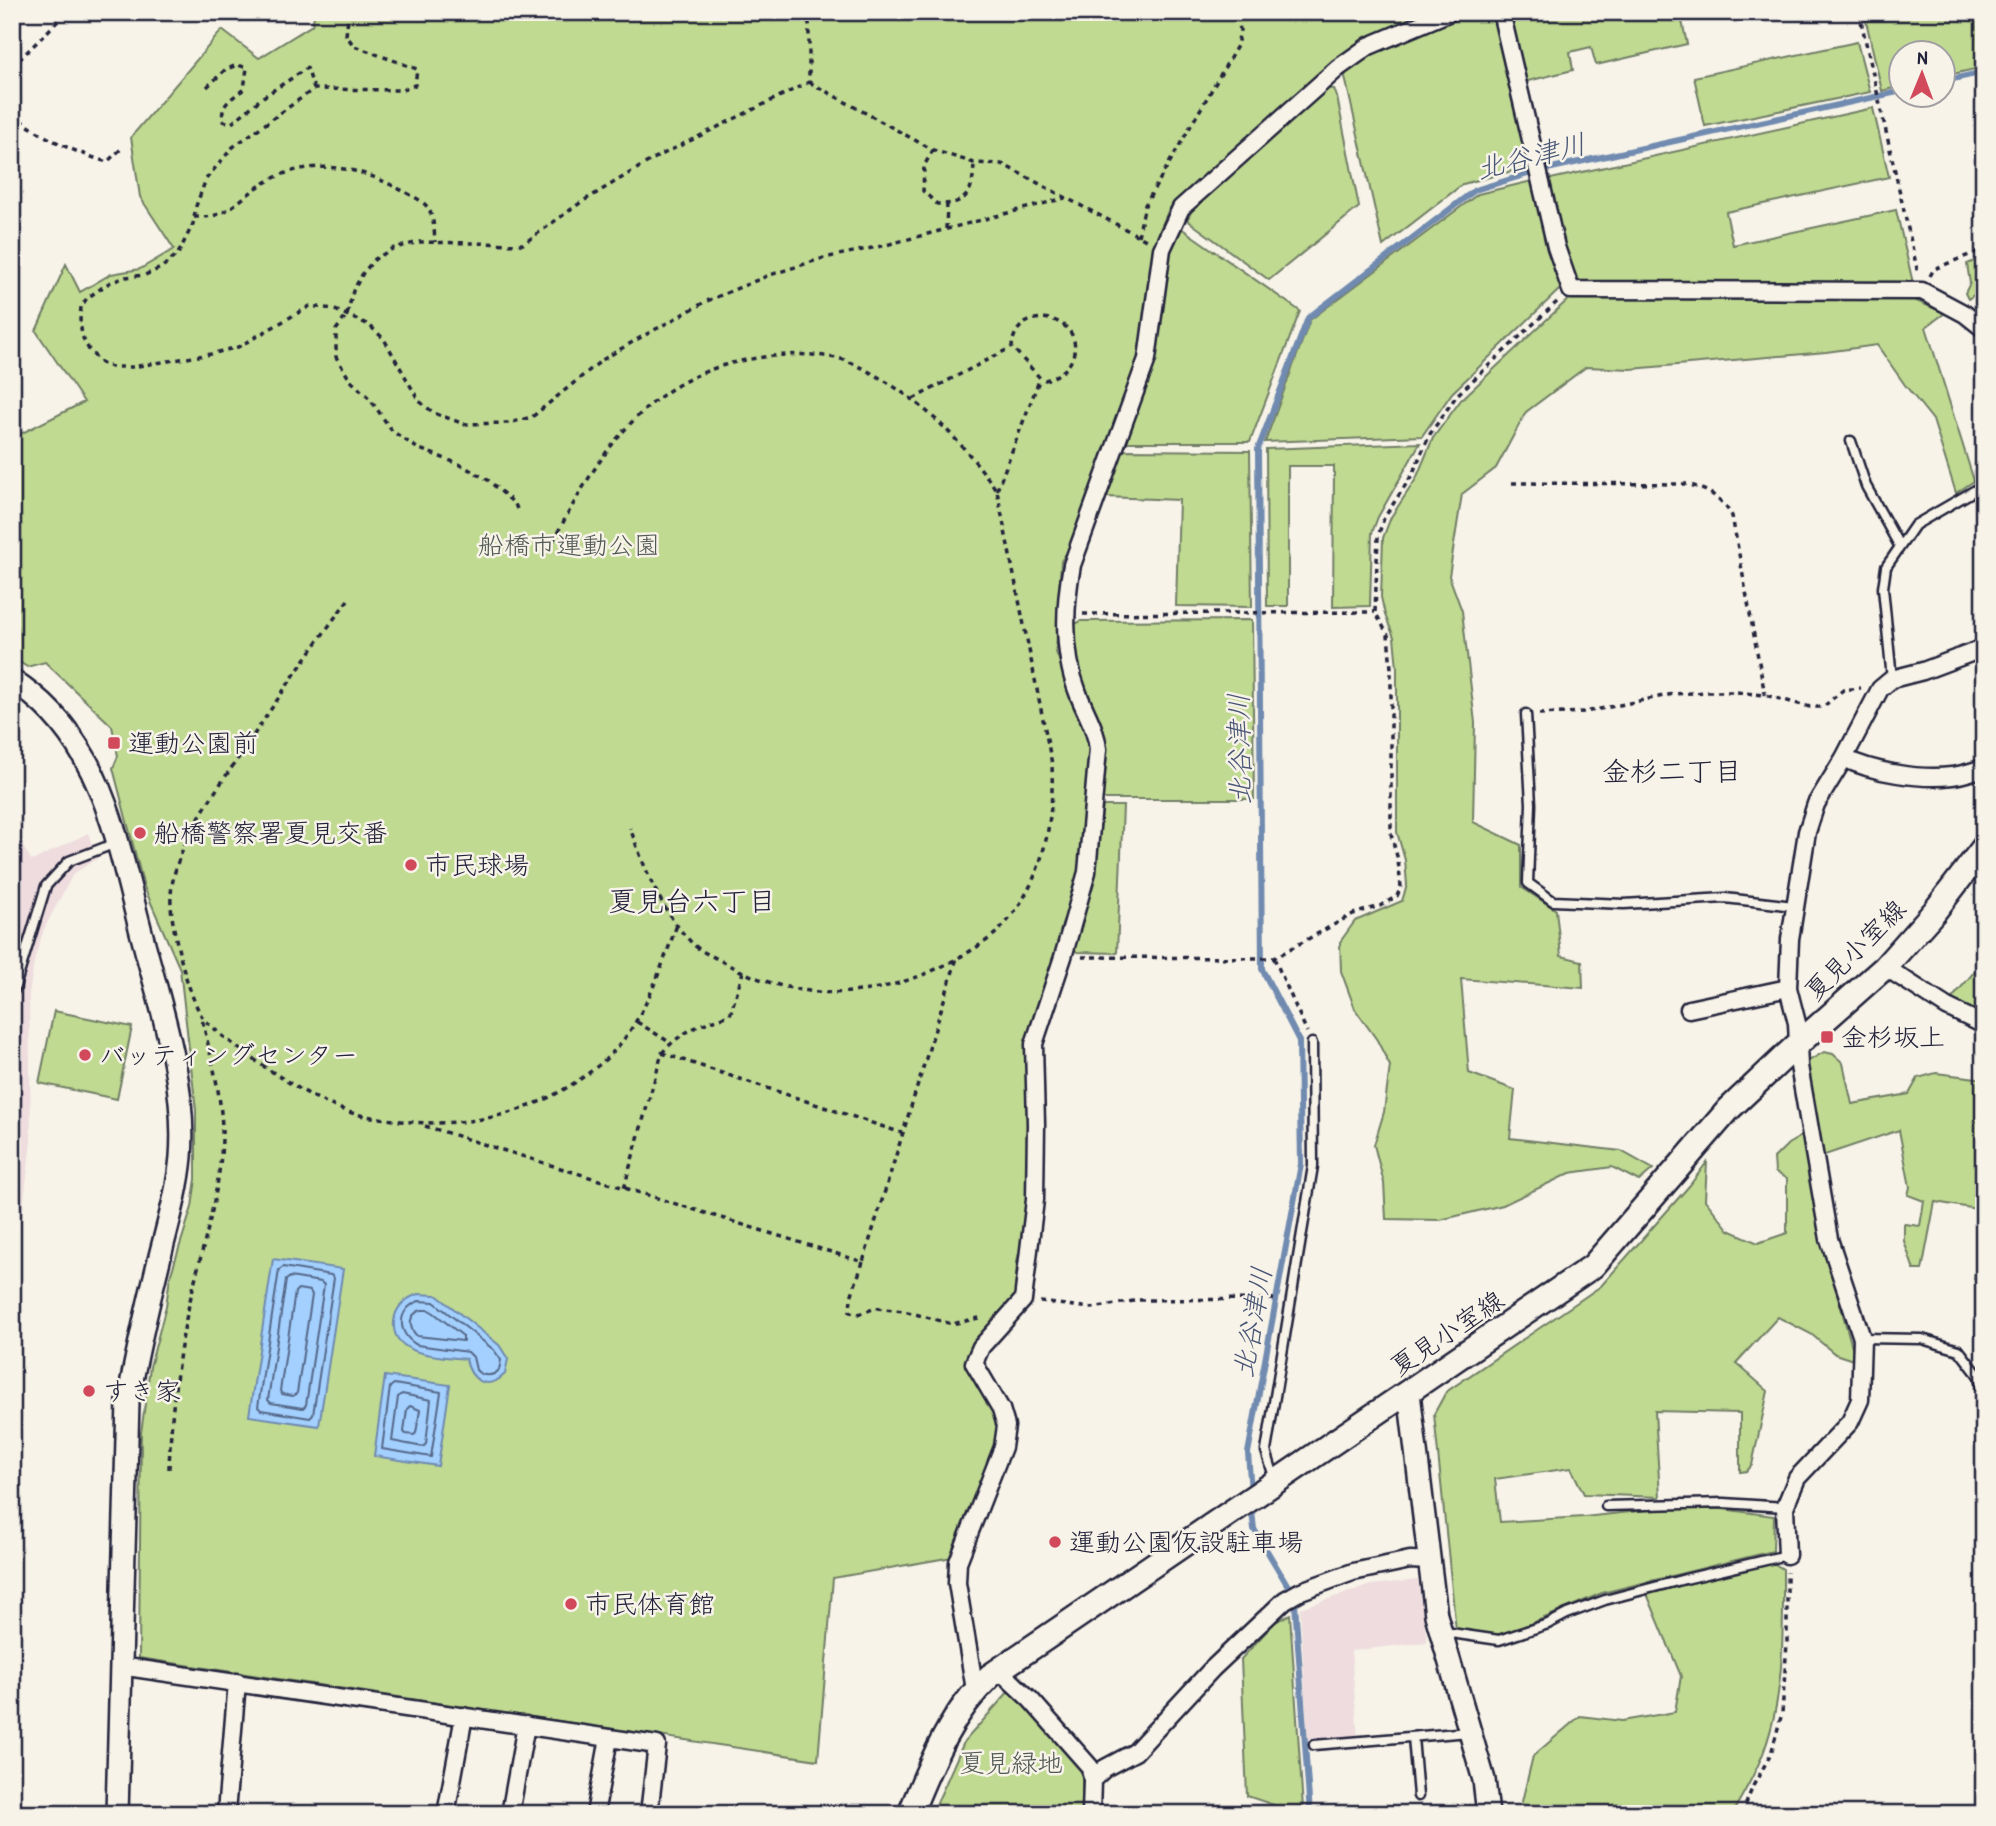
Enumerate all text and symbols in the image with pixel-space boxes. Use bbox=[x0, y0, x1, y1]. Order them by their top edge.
north arrow bbox=[1888, 38, 1958, 108]
text: N bbox=[1917, 44, 1928, 70]
water label: 北谷津川 bbox=[1472, 124, 1590, 188]
park label: 船橋市運動公園 bbox=[478, 527, 660, 562]
water label: 北谷津川 bbox=[1219, 693, 1259, 805]
place label: 運動公園前 bbox=[128, 725, 258, 760]
marker: 運動公園前 bbox=[106, 735, 122, 751]
district label: 金杉二丁目 bbox=[1602, 752, 1742, 790]
place label: 船橋警察署夏見交番 bbox=[154, 815, 388, 850]
marker: 船橋警察署夏見交番 bbox=[132, 825, 148, 841]
place label: 市民球場 bbox=[425, 847, 529, 882]
marker: 市民球場 bbox=[403, 857, 419, 873]
district label: 夏見台六丁目 bbox=[608, 882, 776, 920]
street label: 夏見小室線 bbox=[1796, 891, 1913, 1008]
place label: 金杉坂上 bbox=[1841, 1019, 1945, 1054]
marker: 金杉坂上 bbox=[1819, 1029, 1835, 1045]
place label: バッティングセンター bbox=[99, 1037, 358, 1072]
marker: バッティングセンター bbox=[77, 1047, 93, 1063]
water label: 北谷津川 bbox=[1224, 1264, 1280, 1380]
street label: 夏見小室線 bbox=[1383, 1282, 1510, 1383]
place label: すき家 bbox=[103, 1373, 181, 1408]
marker: すき家 bbox=[81, 1383, 97, 1399]
place label: 運動公園仮設駐車場 bbox=[1069, 1524, 1303, 1559]
marker: 運動公園仮設駐車場 bbox=[1047, 1534, 1063, 1550]
place label: 市民体育館 bbox=[585, 1586, 715, 1621]
marker: 市民体育館 bbox=[563, 1596, 579, 1612]
park label: 夏見緑地 bbox=[959, 1745, 1063, 1780]

